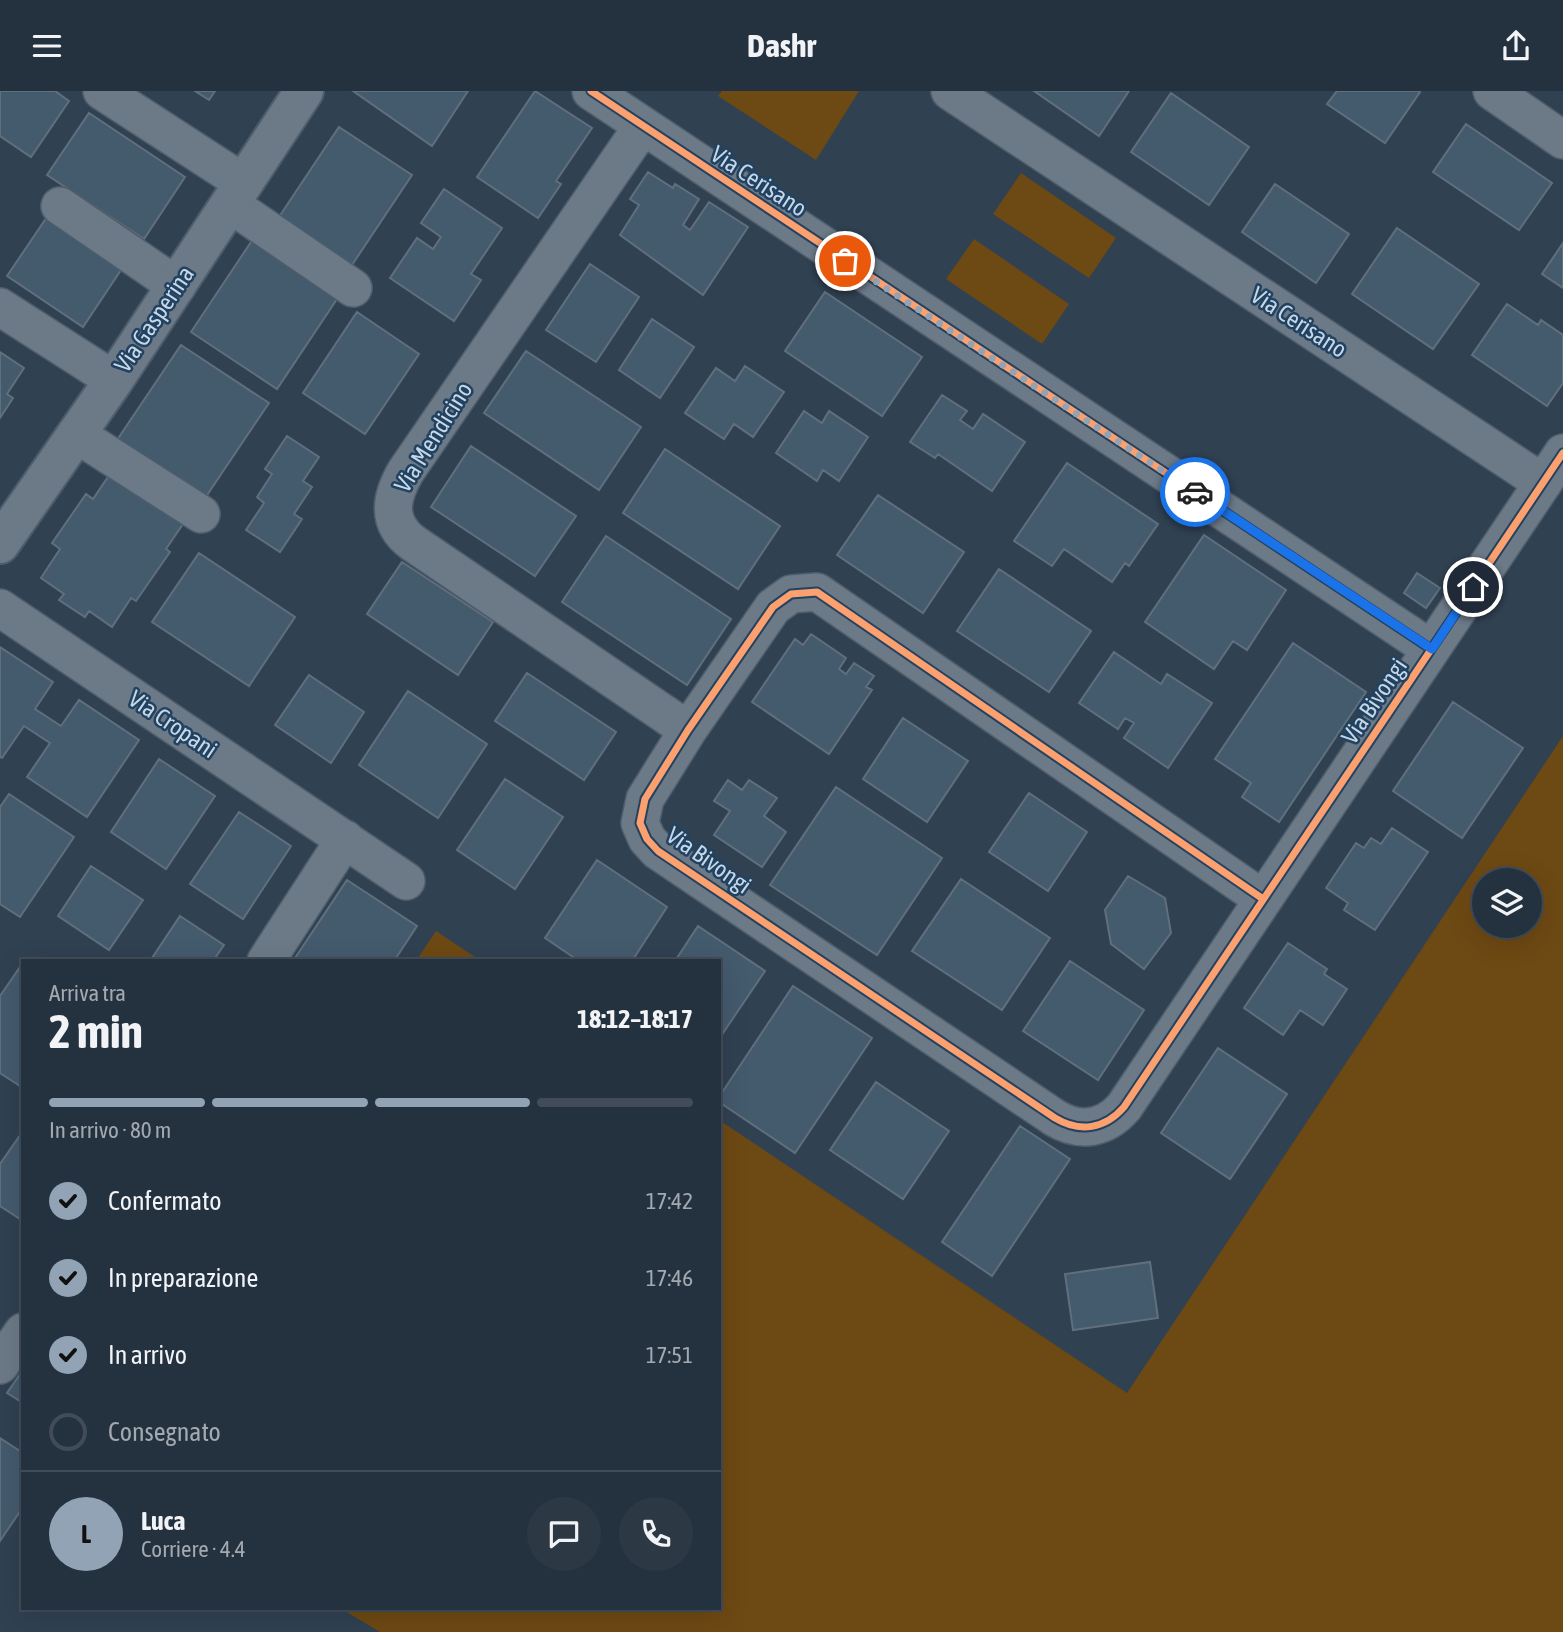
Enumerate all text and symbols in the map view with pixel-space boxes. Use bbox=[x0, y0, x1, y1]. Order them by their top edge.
icon: menu bbox=[28, 27, 66, 65]
text: Dashr bbox=[747, 27, 816, 64]
icon: share bbox=[1497, 27, 1535, 65]
street label: Via Cerisano bbox=[706, 140, 812, 222]
pin bbox=[815, 231, 875, 291]
icon: bag bbox=[826, 242, 864, 280]
street label: Via Gasperina bbox=[109, 261, 199, 377]
street label: Via Cerisano bbox=[1246, 281, 1352, 363]
street label: Via Mendicino bbox=[389, 377, 477, 497]
courier bbox=[1160, 457, 1230, 527]
icon: car bbox=[1176, 473, 1214, 511]
pin bbox=[1443, 557, 1503, 617]
icon: home bbox=[1454, 568, 1492, 606]
street label: Via Bivongi bbox=[1336, 653, 1412, 749]
street label: Via Cropani bbox=[124, 685, 222, 763]
street label: Via Bivongi bbox=[662, 821, 756, 899]
map controls bbox=[1472, 868, 1542, 938]
button: layers bbox=[1472, 868, 1542, 938]
text: Arriva tra bbox=[49, 980, 126, 1006]
text: 18:12–18:17 bbox=[577, 1004, 693, 1034]
text: 2 min bbox=[49, 1005, 143, 1058]
text: In arrivo · 80 m bbox=[49, 1117, 171, 1143]
icon: check bbox=[49, 1182, 87, 1220]
text: Confermato bbox=[108, 1186, 221, 1216]
text: 17:42 bbox=[646, 1188, 693, 1214]
icon: check bbox=[49, 1259, 87, 1297]
text: In preparazione bbox=[108, 1263, 258, 1293]
text: 17:46 bbox=[646, 1265, 693, 1291]
icon: check bbox=[49, 1336, 87, 1374]
text: In arrivo bbox=[108, 1340, 187, 1370]
text: 17:51 bbox=[646, 1342, 693, 1368]
text: Consegnato bbox=[108, 1417, 221, 1447]
button: chat bbox=[527, 1497, 601, 1571]
button: phone bbox=[619, 1497, 693, 1571]
text: Luca bbox=[141, 1506, 185, 1536]
text: L bbox=[81, 1519, 91, 1549]
text: Corriere · 4.4 bbox=[141, 1536, 246, 1562]

